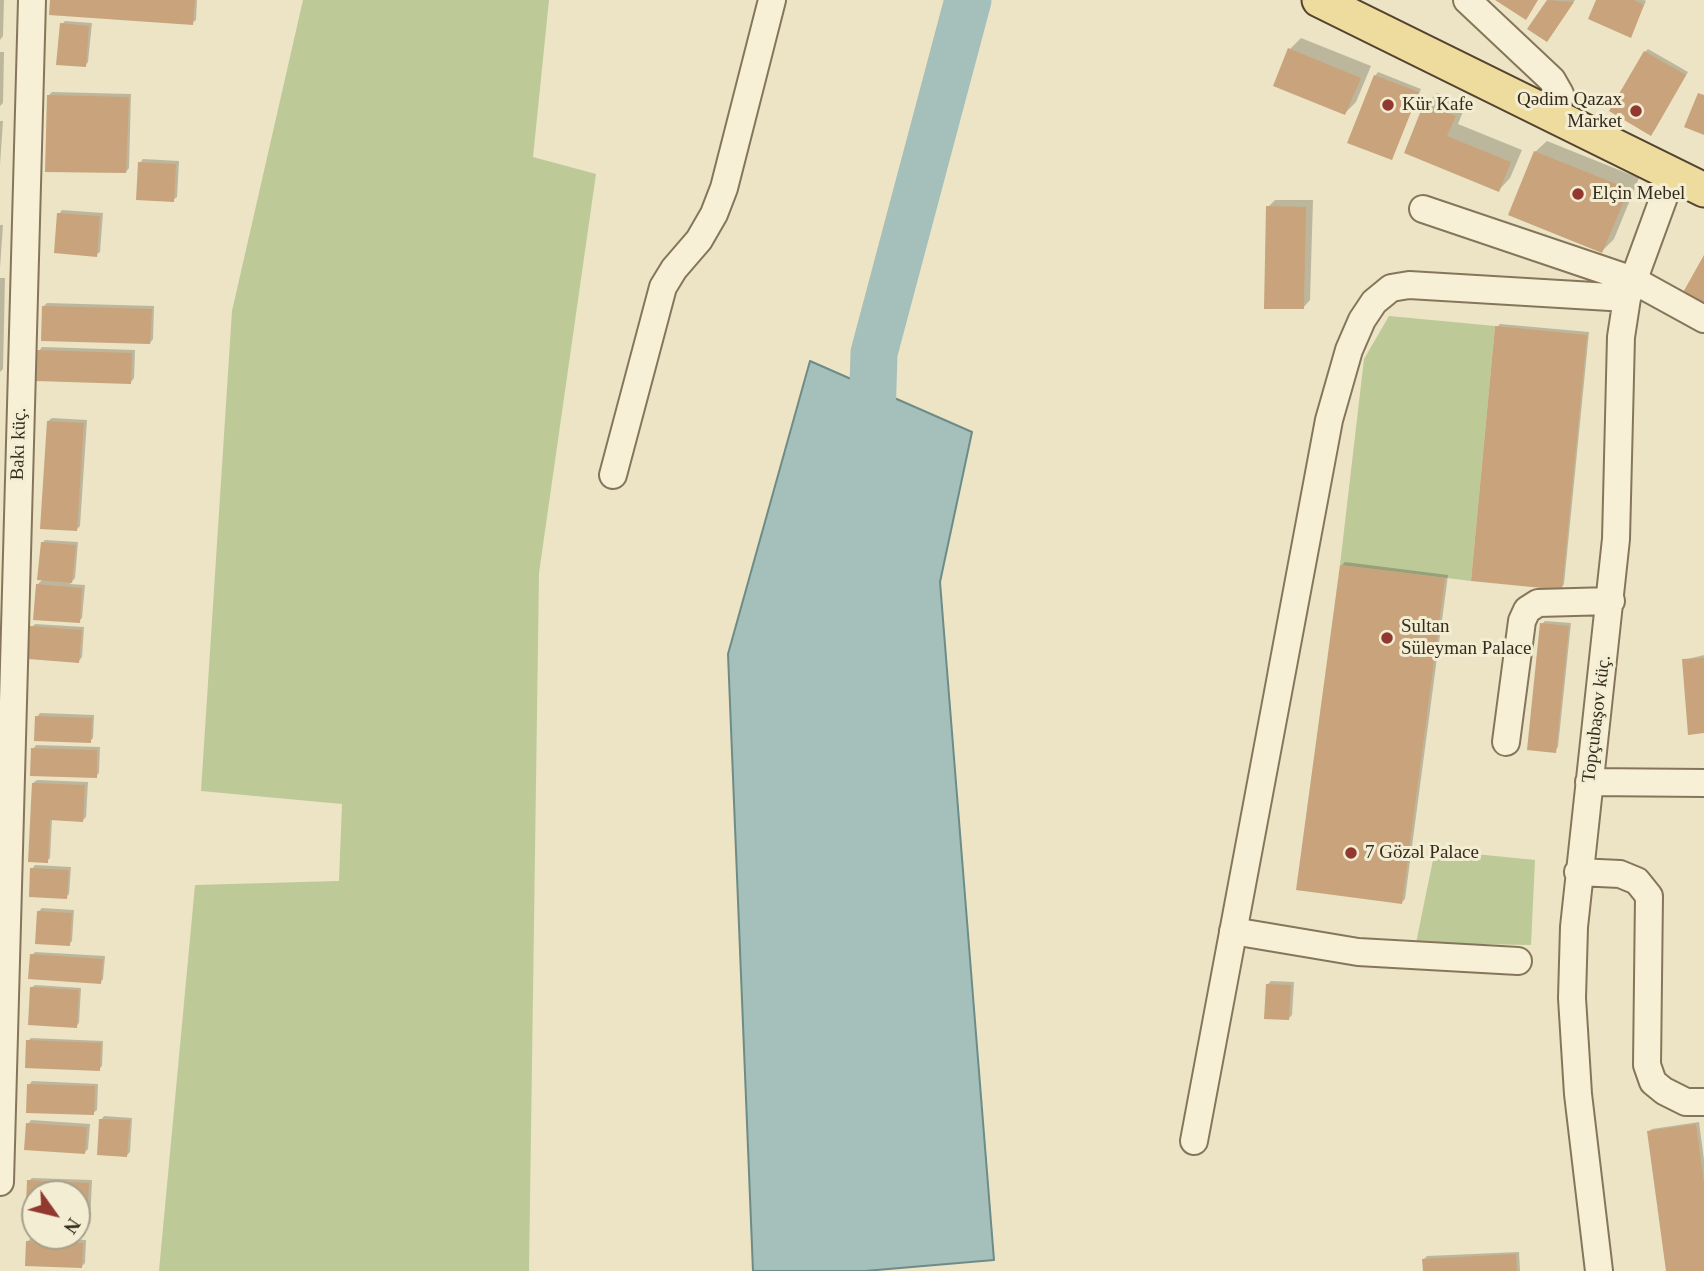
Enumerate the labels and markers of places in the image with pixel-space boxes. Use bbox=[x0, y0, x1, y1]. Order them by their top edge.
place label: Qədim Qazax Market bbox=[1517, 89, 1622, 133]
place label: Kür Kafe bbox=[1402, 94, 1473, 116]
marker: Kür Kafe bbox=[1380, 97, 1396, 113]
marker: Qədim Qazax Market bbox=[1628, 103, 1644, 119]
place label: Elçin Mebel bbox=[1592, 183, 1685, 205]
marker: Elçin Mebel bbox=[1570, 186, 1586, 202]
place label: Sultan Süleyman Palace bbox=[1401, 616, 1531, 660]
marker: Sultan Süleyman Palace bbox=[1379, 630, 1395, 646]
place label: 7 Gözəl Palace bbox=[1365, 842, 1479, 864]
marker: 7 Gözəl Palace bbox=[1343, 845, 1359, 861]

